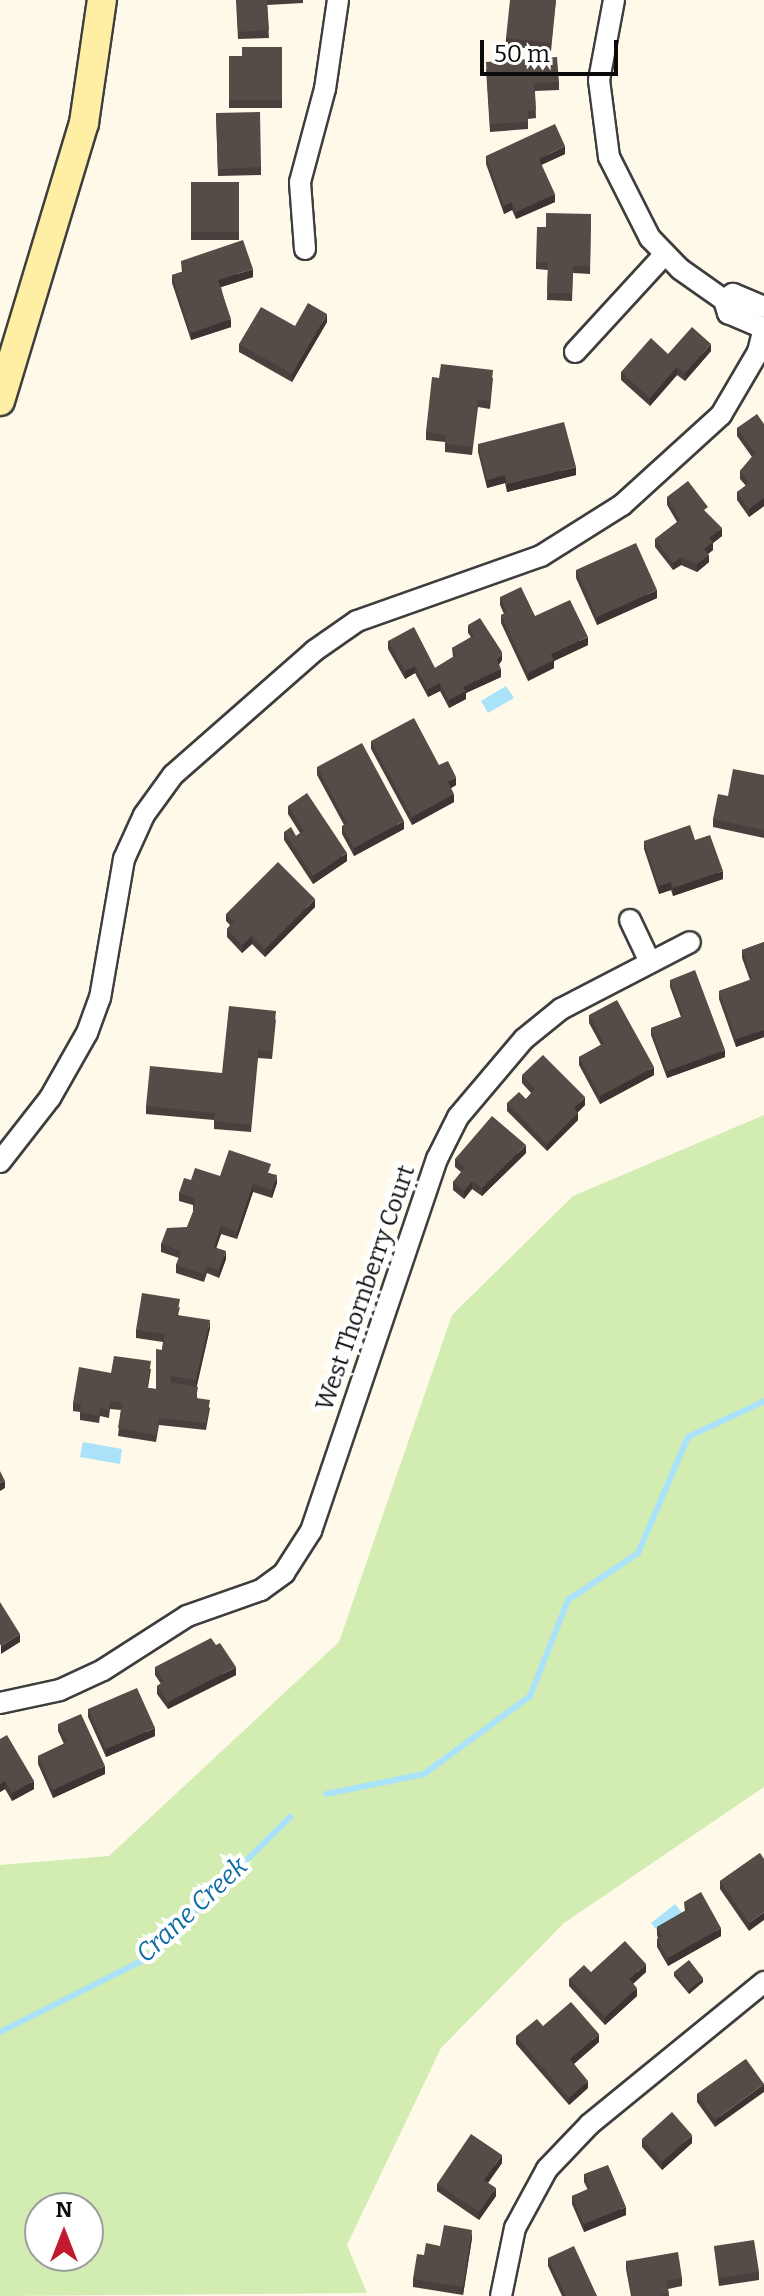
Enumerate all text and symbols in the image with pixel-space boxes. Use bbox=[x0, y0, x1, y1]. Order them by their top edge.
scale bar bbox=[484, 24, 622, 74]
text: 50 m bbox=[494, 40, 550, 68]
street label: West Thornberry Court bbox=[310, 1162, 422, 1414]
water label: Crane Creek bbox=[130, 1851, 254, 1969]
north arrow bbox=[24, 2192, 104, 2272]
text: N bbox=[56, 2196, 72, 2223]

